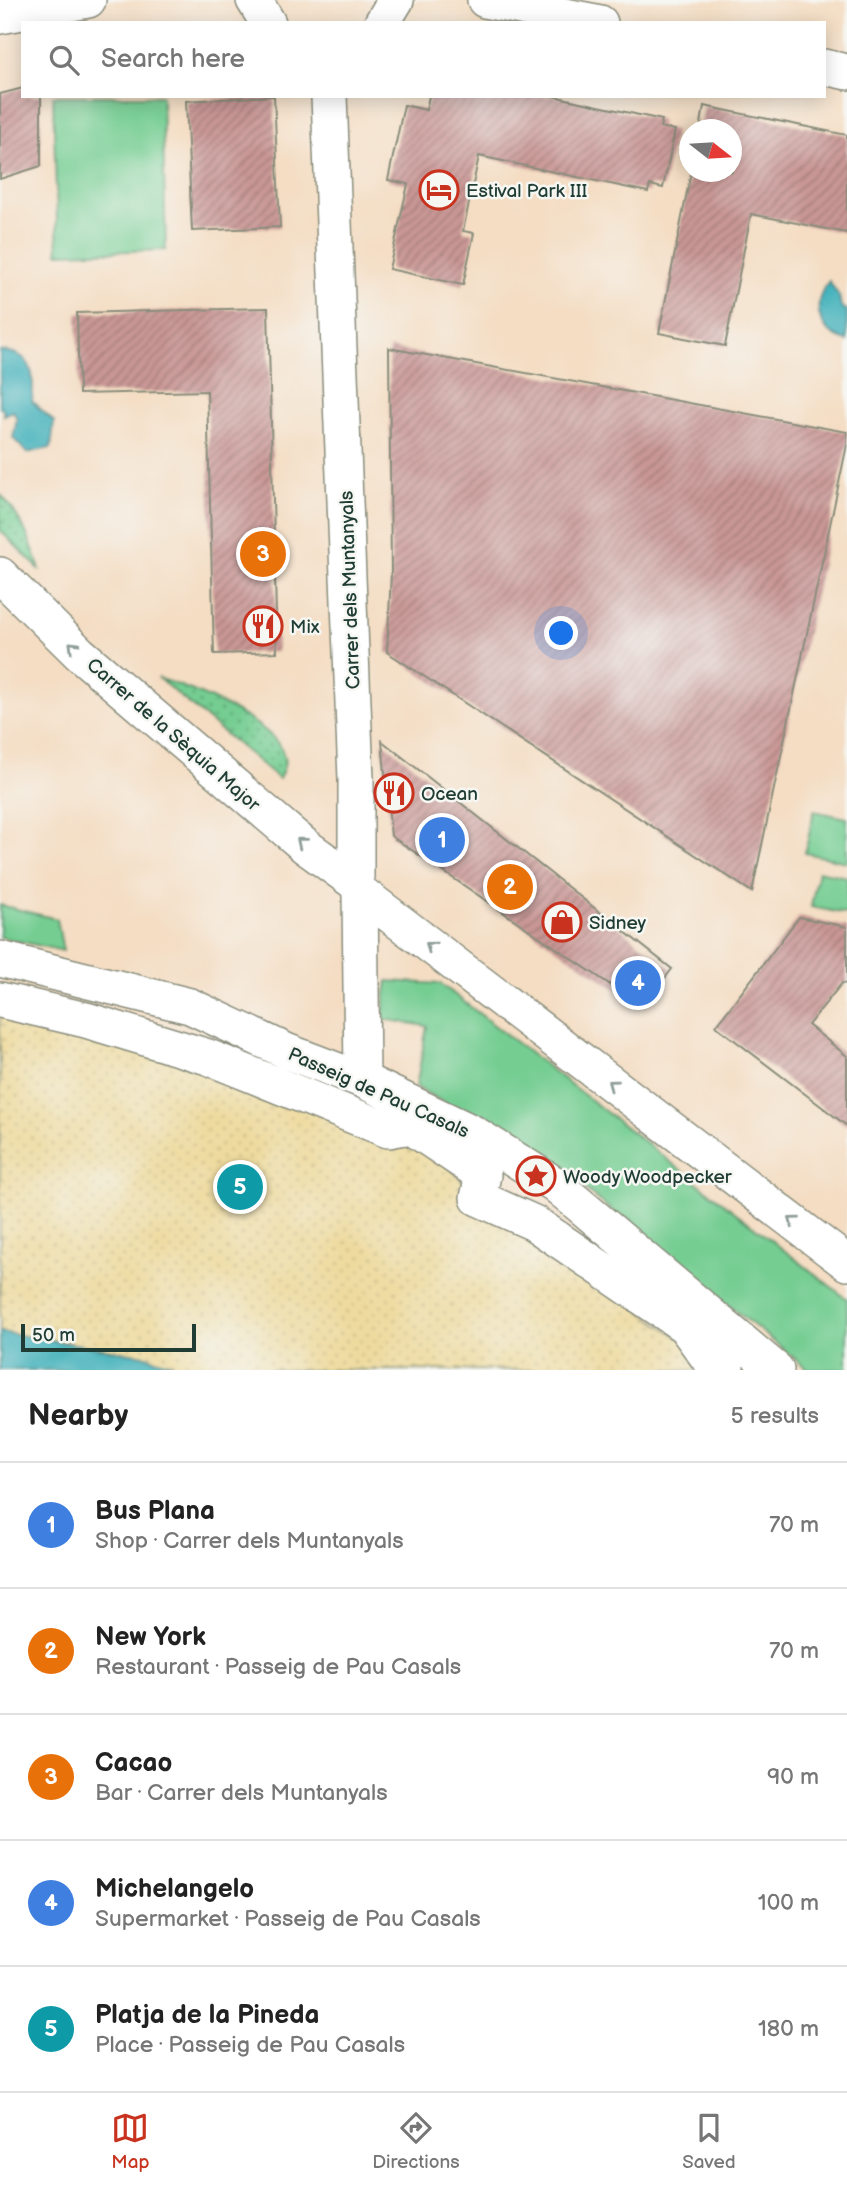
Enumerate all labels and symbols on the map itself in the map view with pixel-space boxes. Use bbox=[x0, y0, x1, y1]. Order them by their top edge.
north arrow bbox=[679, 119, 742, 182]
hotel icon: Estival Park III bbox=[418, 169, 460, 211]
place label: Estival Park III bbox=[466, 180, 588, 203]
street label: Carrer dels Muntanyals bbox=[336, 490, 365, 690]
pin: 3 bbox=[240, 528, 286, 580]
restaurant icon: Mix bbox=[242, 605, 284, 647]
place label: Mix bbox=[290, 616, 320, 639]
your location bbox=[544, 616, 578, 650]
one-way arrow bbox=[68, 641, 81, 654]
street label: Carrer de la Sèquia Major bbox=[82, 654, 265, 817]
restaurant icon: Ocean bbox=[373, 772, 415, 814]
place label: Ocean bbox=[421, 783, 478, 806]
pin: 1 bbox=[419, 814, 465, 866]
one-way arrow bbox=[296, 838, 309, 850]
pin: 2 bbox=[487, 861, 533, 913]
shop icon: Sidney bbox=[541, 901, 583, 943]
place label: Sidney bbox=[589, 912, 647, 935]
one-way arrow bbox=[426, 941, 438, 954]
pin: 4 bbox=[615, 957, 661, 1009]
street label: Passeig de Pau Casals bbox=[284, 1043, 472, 1144]
one-way arrow bbox=[607, 1079, 619, 1092]
place icon: Woody Woodpecker bbox=[515, 1155, 557, 1197]
pin: 5 bbox=[217, 1161, 263, 1213]
place label: Woody Woodpecker bbox=[563, 1166, 733, 1189]
one-way arrow bbox=[788, 1217, 800, 1230]
scale bar bbox=[21, 1321, 196, 1353]

